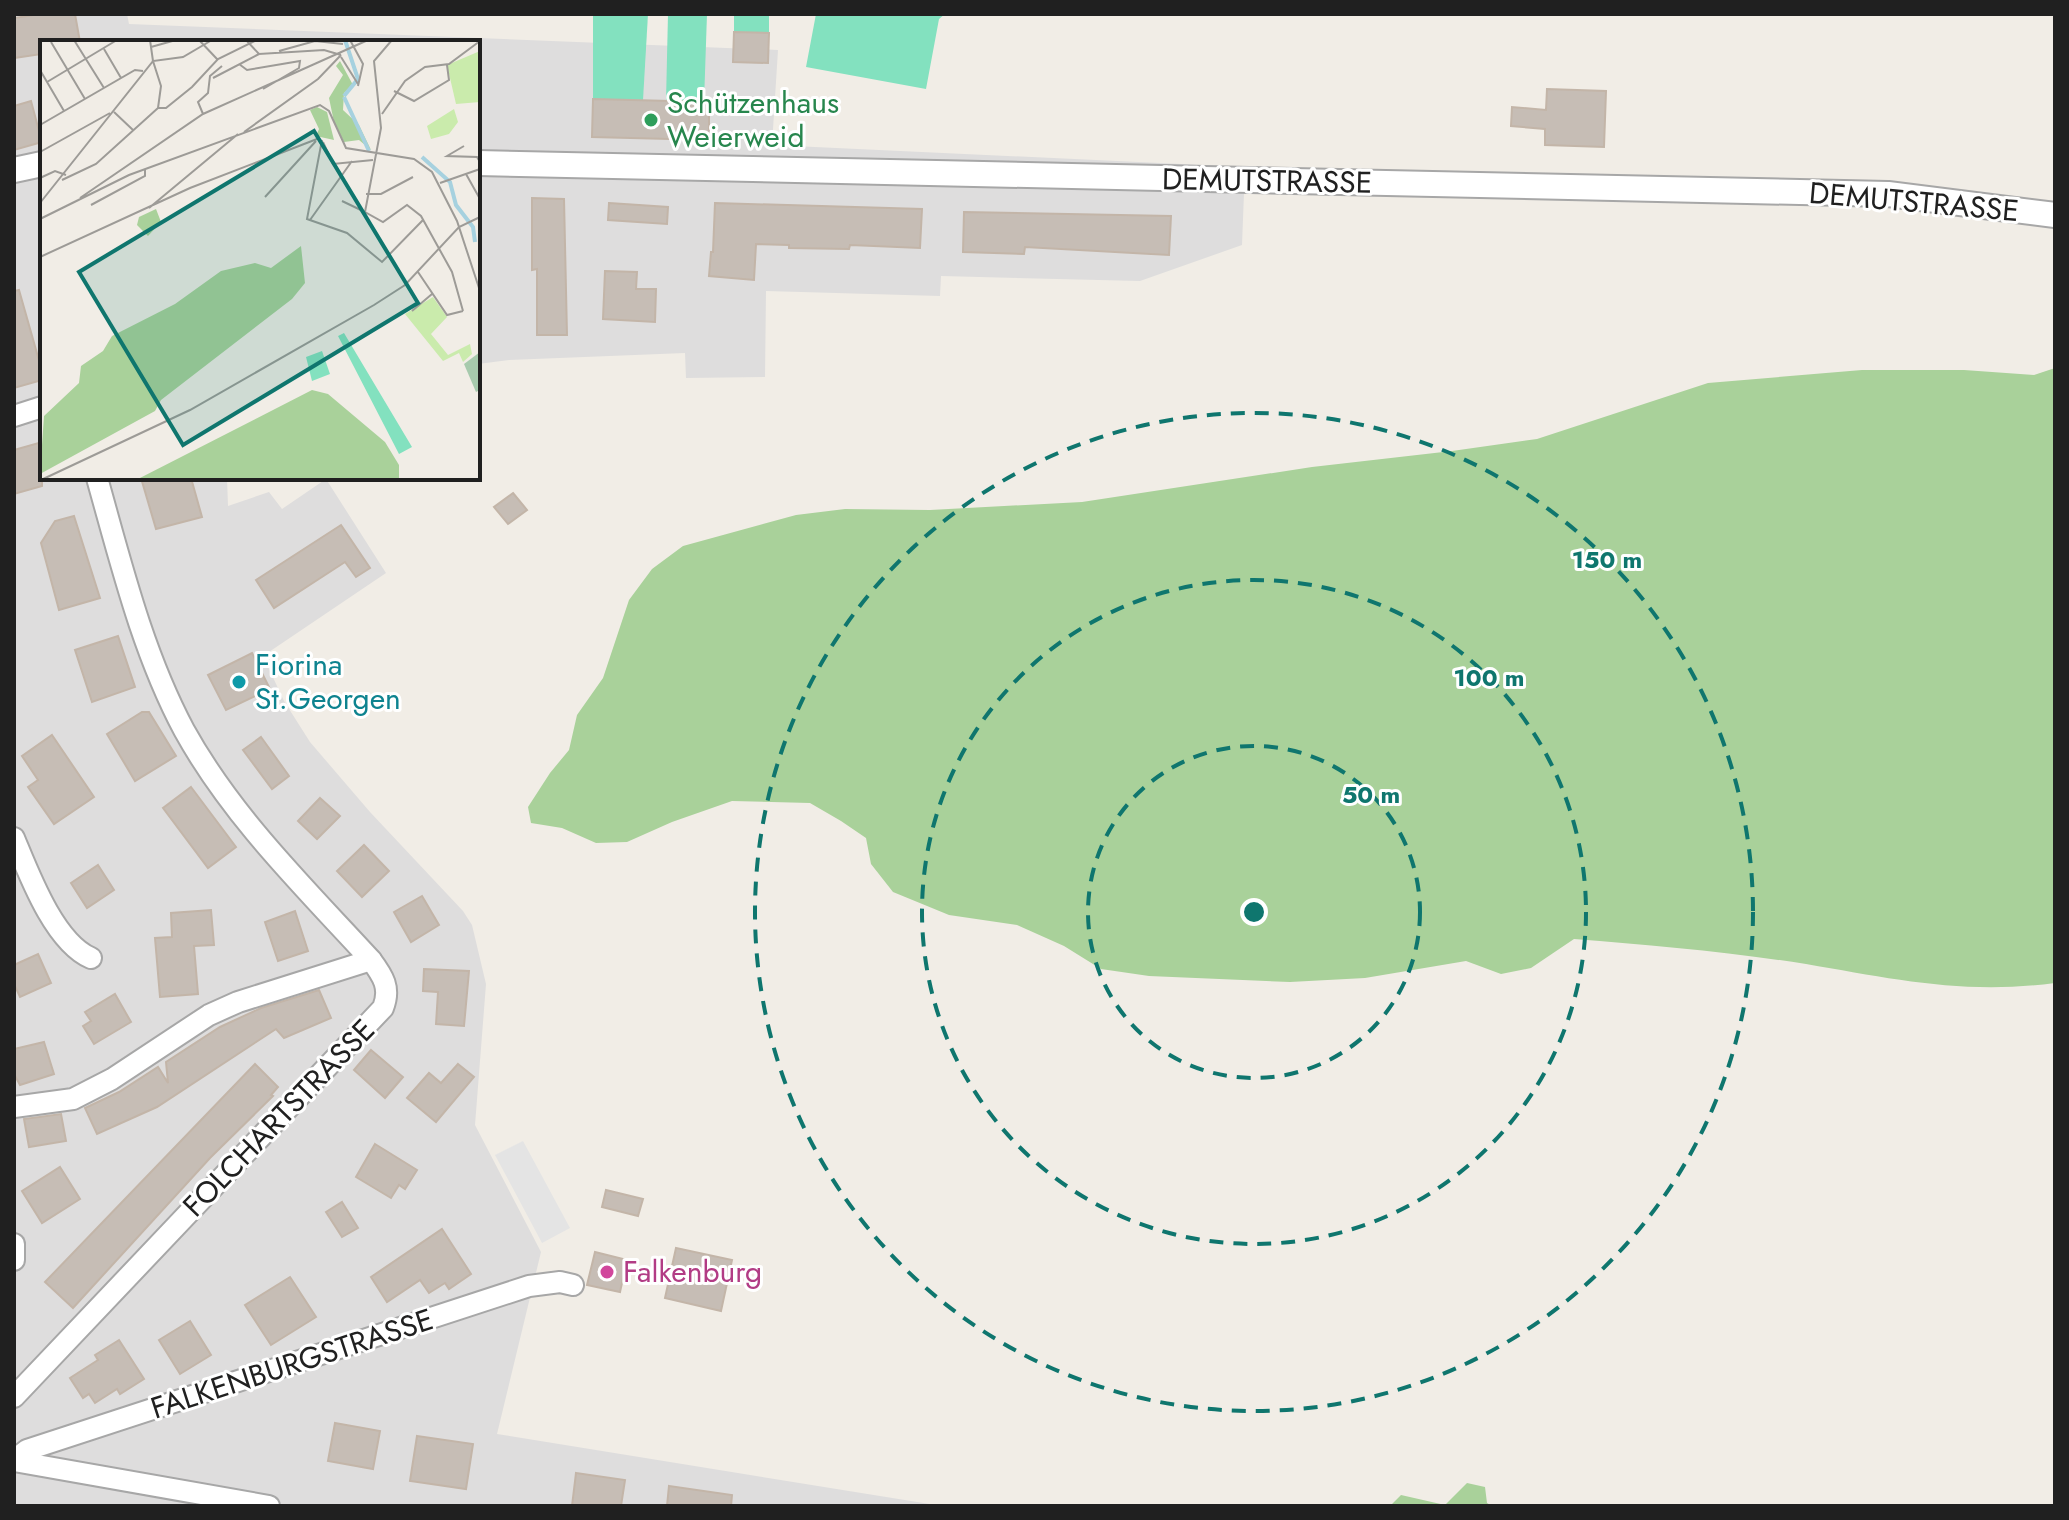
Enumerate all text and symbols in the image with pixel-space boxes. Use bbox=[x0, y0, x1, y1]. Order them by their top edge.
inset map bbox=[40, 40, 480, 480]
place label: Schützenhaus Weierweid bbox=[667, 81, 839, 158]
marker: Schützenhaus Weierweid bbox=[642, 111, 660, 129]
street label: DEMUTSTRASSE bbox=[1161, 157, 1373, 204]
street label: DEMUTSTRASSE bbox=[1807, 171, 2021, 232]
text: 150 m bbox=[1572, 542, 1642, 577]
place label: Fiorina St.Georgen bbox=[255, 643, 401, 720]
text: 100 m bbox=[1454, 660, 1524, 695]
marker: Fiorina St.Georgen bbox=[230, 673, 248, 691]
text: 50 m bbox=[1342, 777, 1400, 812]
centre of rings bbox=[1240, 898, 1268, 926]
street label: FOLCHARTSTRASSE bbox=[173, 1009, 384, 1226]
place label: Falkenburg bbox=[623, 1250, 762, 1293]
marker: Falkenburg bbox=[598, 1263, 616, 1281]
street label: FALKENBURGSTRASSE bbox=[145, 1298, 439, 1430]

